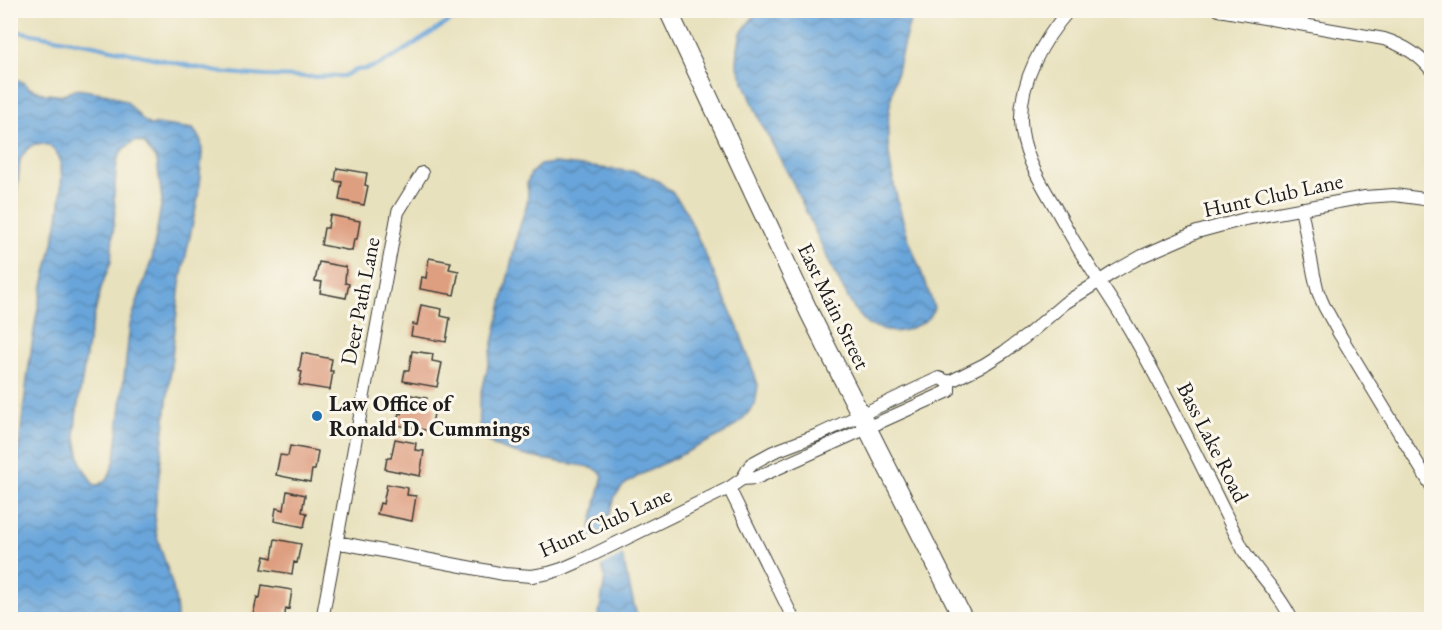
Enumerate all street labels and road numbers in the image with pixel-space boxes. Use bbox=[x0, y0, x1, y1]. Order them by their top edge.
street label: Hunt Club Lane bbox=[1200, 166, 1346, 224]
street label: Deer Path Lane bbox=[333, 234, 387, 367]
street label: East Main Street bbox=[791, 238, 877, 374]
street label: Bass Lake Road bbox=[1170, 377, 1256, 508]
street label: Hunt Club Lane bbox=[534, 480, 676, 564]

